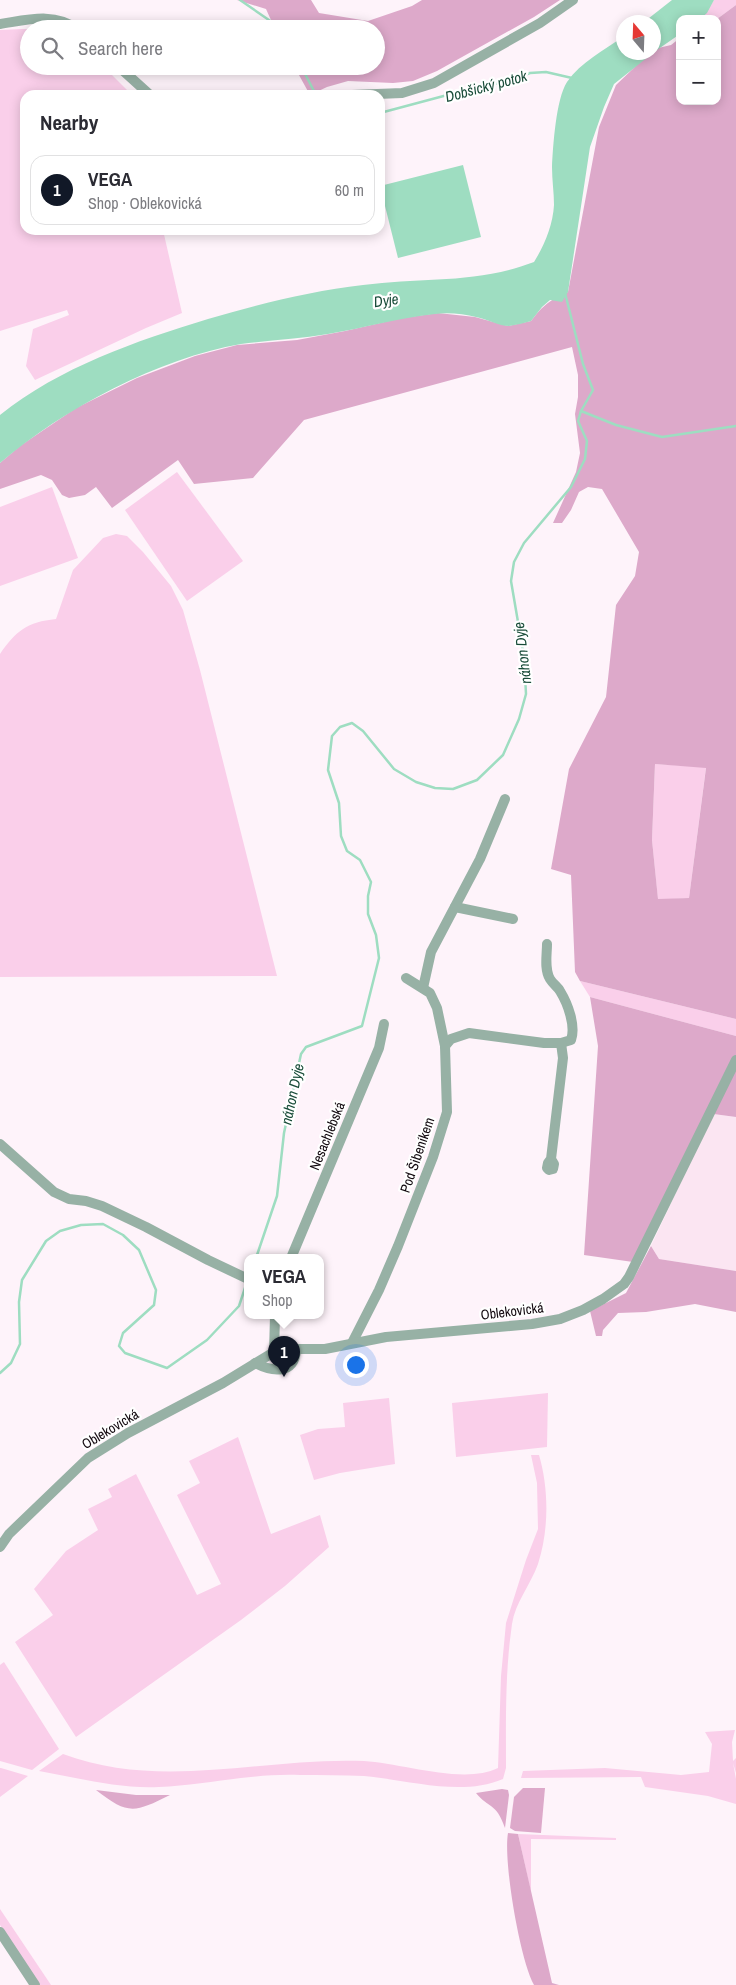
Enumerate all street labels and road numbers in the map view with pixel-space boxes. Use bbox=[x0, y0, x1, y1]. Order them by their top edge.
street label: Nesachlebská bbox=[305, 1099, 349, 1173]
street label: Pod Šibeníkem bbox=[396, 1115, 438, 1195]
street label: Oblekovická bbox=[480, 1298, 545, 1324]
street label: Oblekovická bbox=[78, 1405, 142, 1453]

